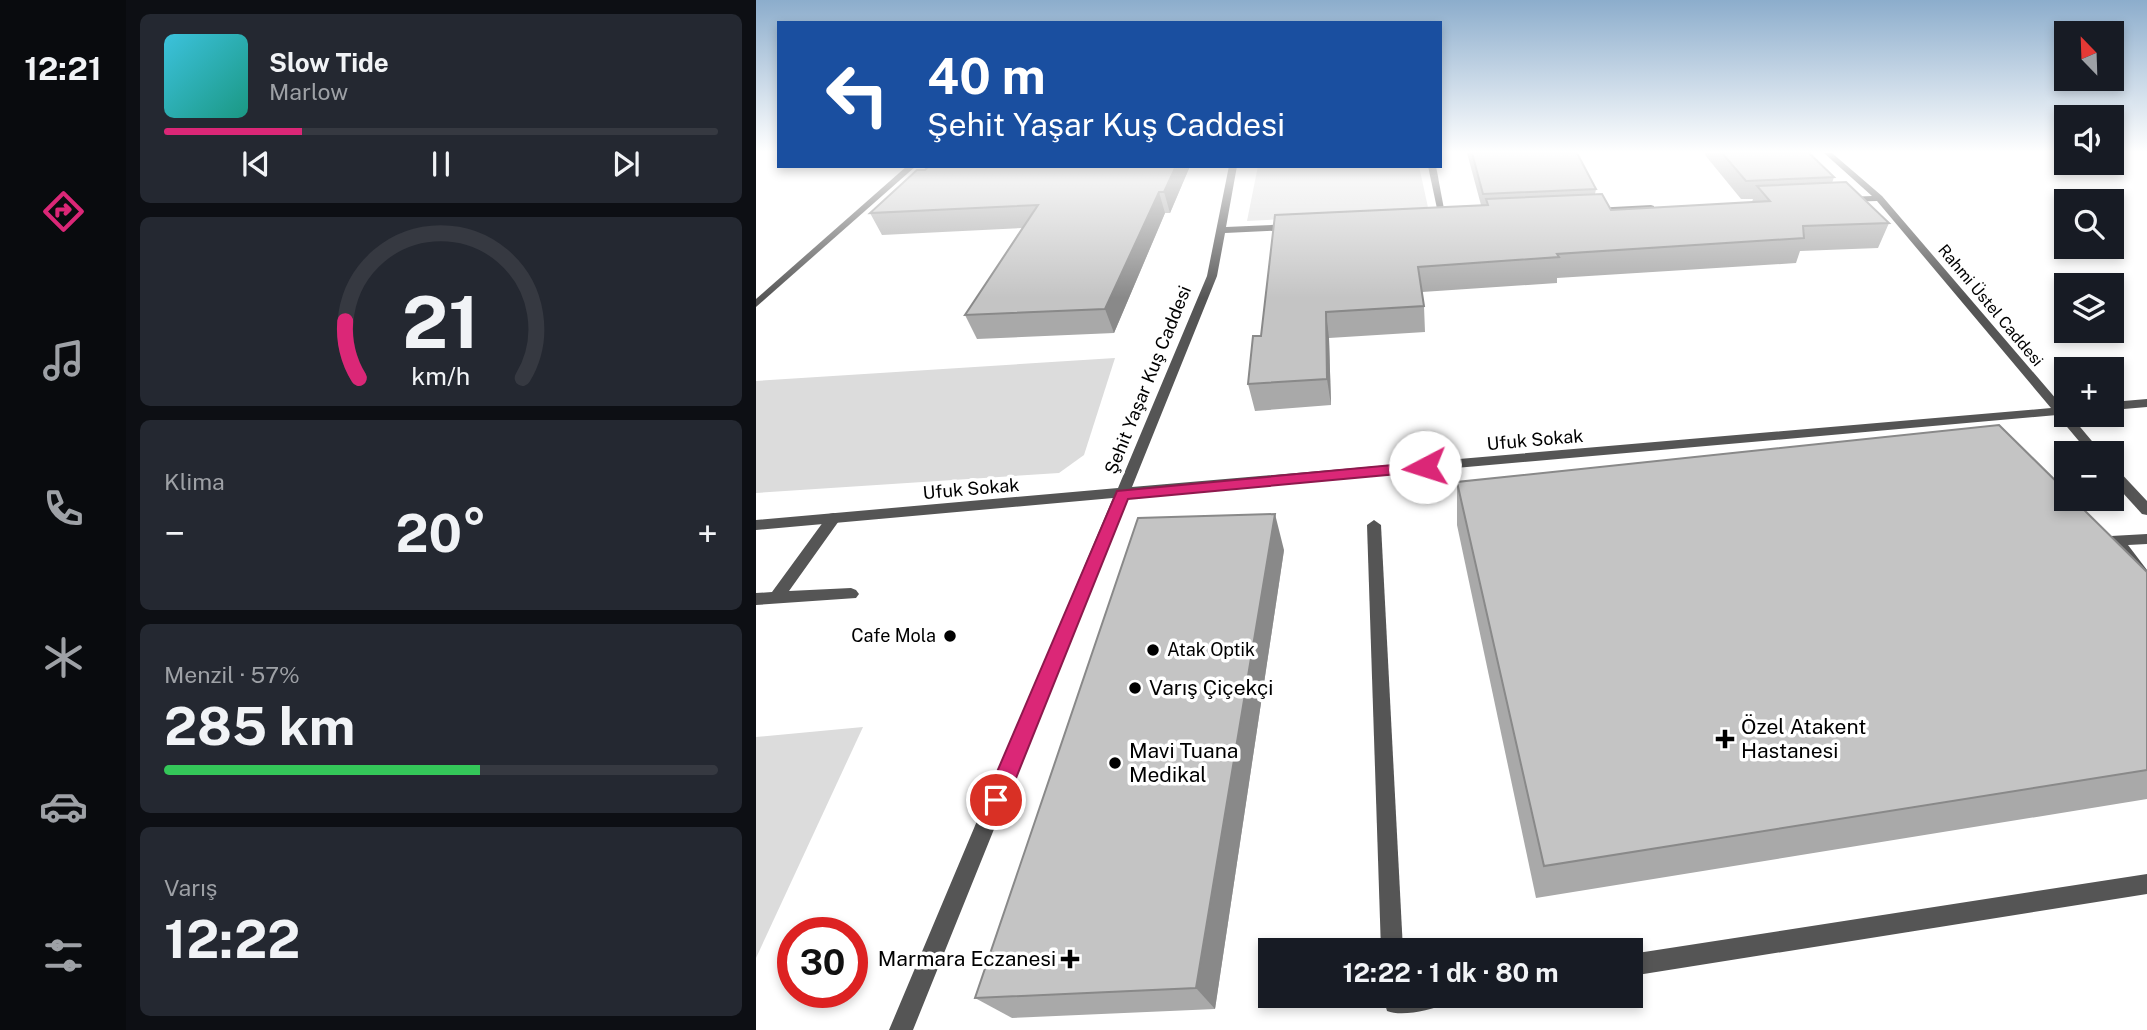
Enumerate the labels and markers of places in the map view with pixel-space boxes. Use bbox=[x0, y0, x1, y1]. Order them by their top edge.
place label: Cafe Mola bbox=[851, 625, 936, 646]
marker: Cafe Mola bbox=[942, 628, 958, 644]
place label: Atak Optik bbox=[1167, 639, 1255, 660]
marker: Atak Optik bbox=[1145, 642, 1161, 658]
place label: Varış Çiçekçi bbox=[1149, 675, 1273, 700]
marker: Varış Çiçekçi bbox=[1127, 680, 1143, 696]
place label: Özel Atakent Hastanesi bbox=[1741, 714, 1866, 763]
marker: Özel Atakent Hastanesi bbox=[1715, 729, 1735, 749]
place label: Mavi Tuana Medikal bbox=[1129, 738, 1238, 787]
marker: Mavi Tuana Medikal bbox=[1107, 755, 1123, 771]
pin bbox=[966, 770, 1026, 830]
place label: Marmara Eczanesi bbox=[878, 946, 1056, 971]
marker: Marmara Eczanesi bbox=[1062, 951, 1078, 967]

